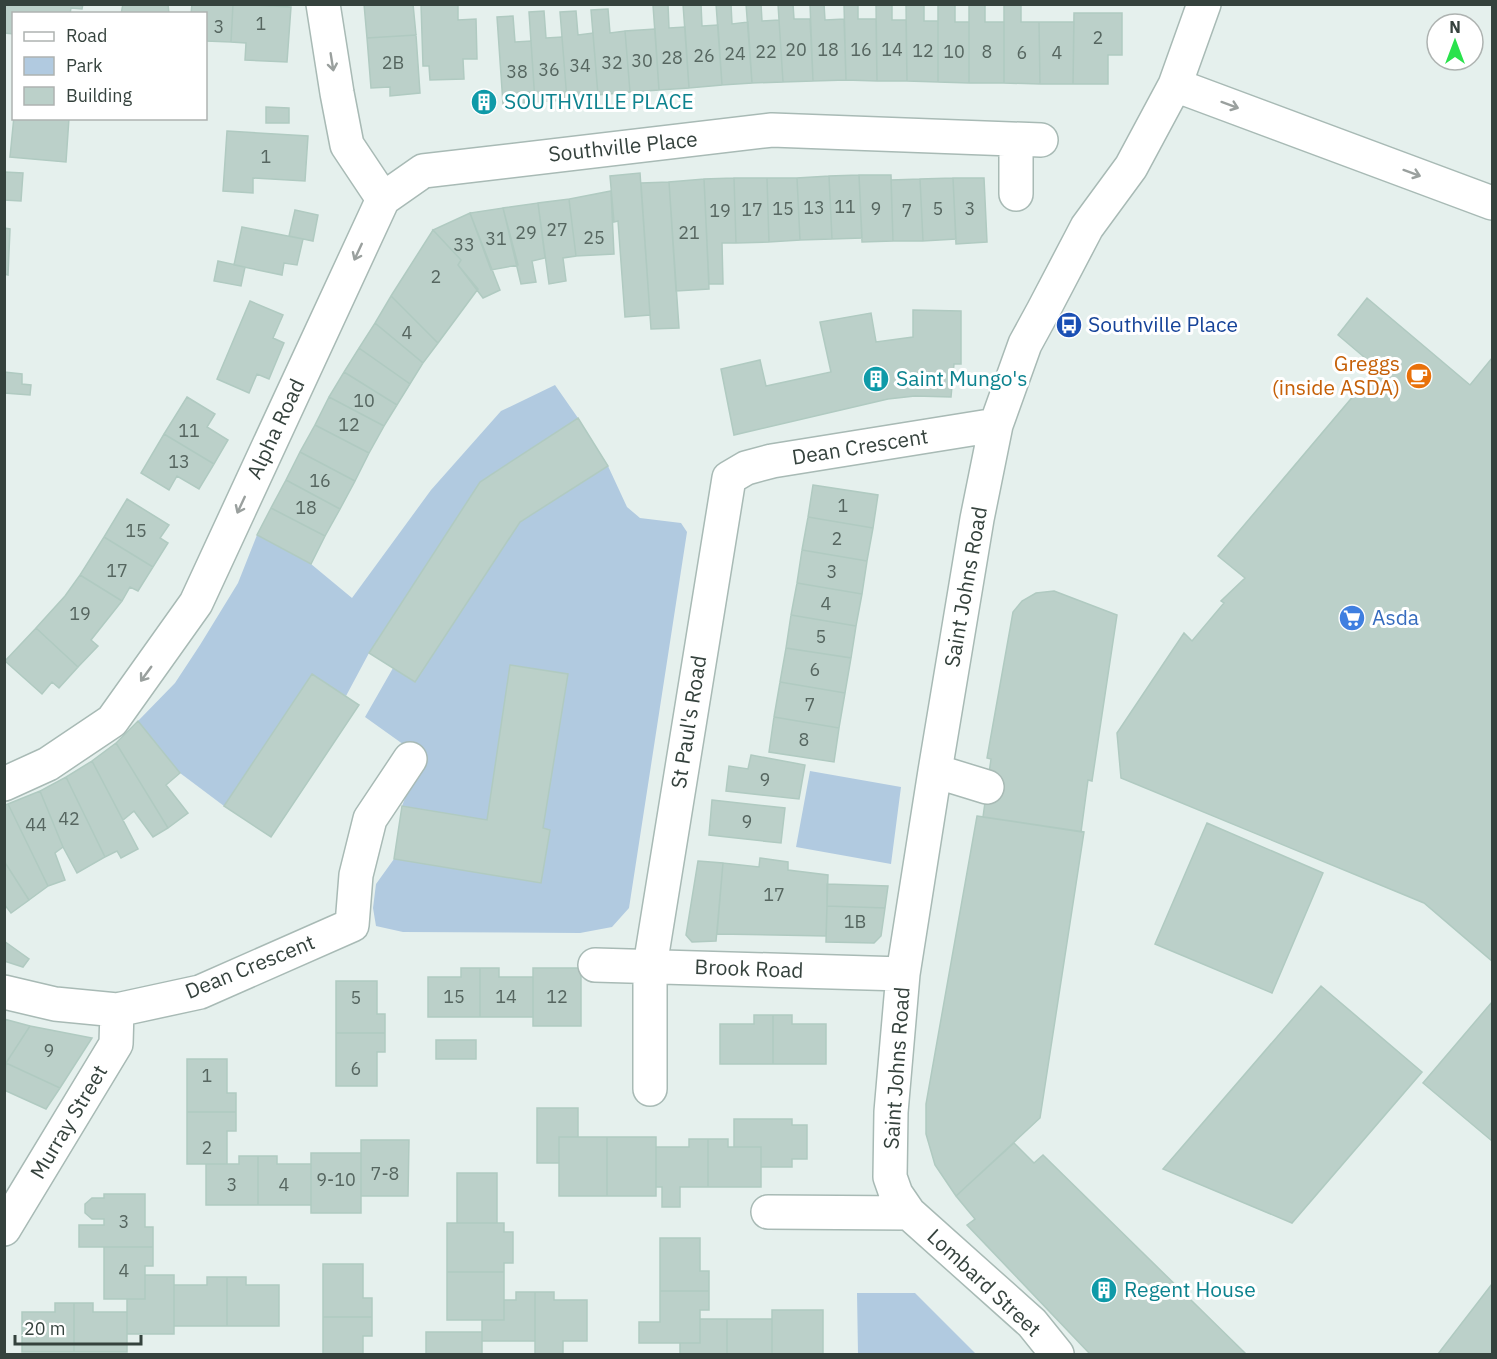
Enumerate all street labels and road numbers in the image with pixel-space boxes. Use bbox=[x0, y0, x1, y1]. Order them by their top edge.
street label: Southville Place bbox=[547, 124, 699, 168]
street label: Alpha Road bbox=[240, 374, 311, 483]
street label: Dean Crescent bbox=[790, 421, 930, 471]
street label: Saint Johns Road bbox=[937, 504, 993, 669]
street label: St Paul's Road bbox=[664, 653, 712, 790]
street label: Dean Crescent bbox=[181, 927, 319, 1005]
street label: Brook Road bbox=[694, 952, 804, 984]
street label: Saint Johns Road bbox=[876, 986, 916, 1150]
street label: Murray Street bbox=[23, 1059, 113, 1184]
street label: Lombard Street bbox=[922, 1222, 1048, 1342]

